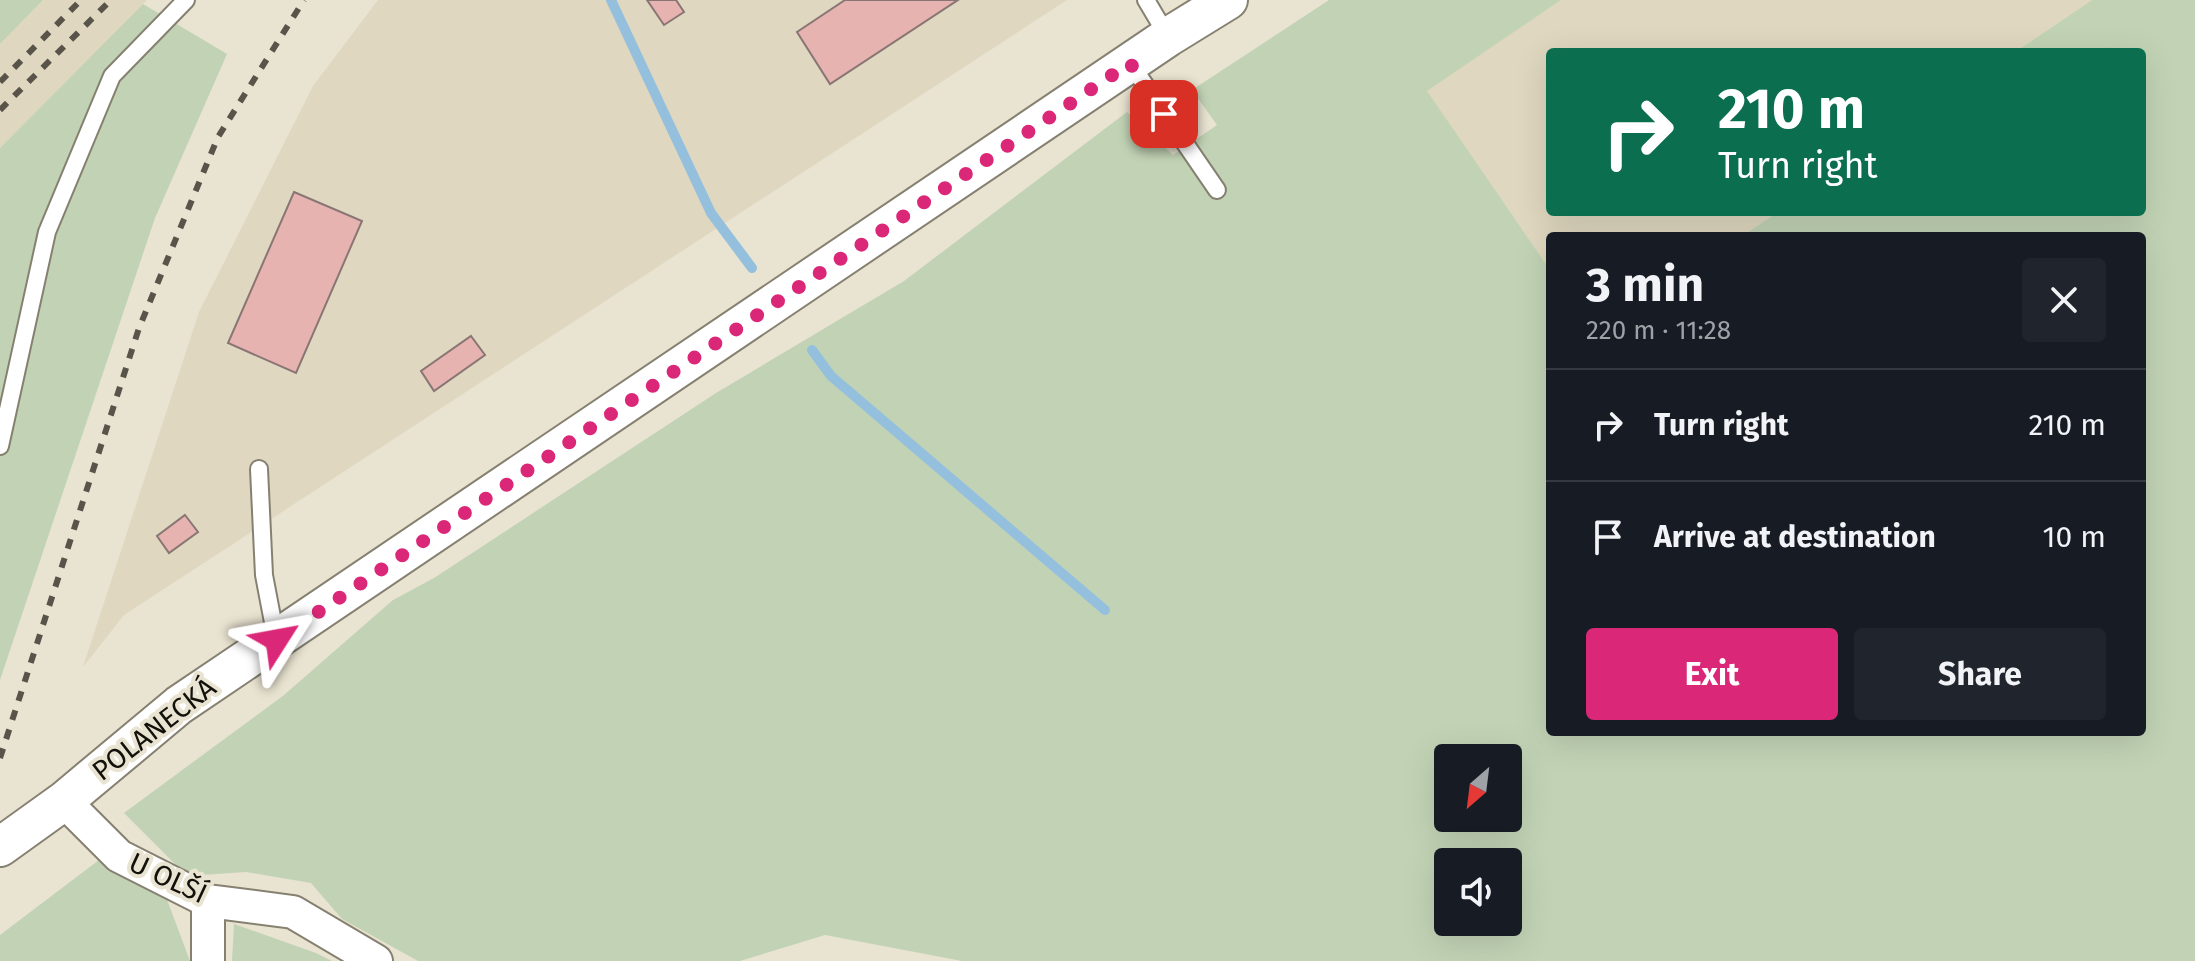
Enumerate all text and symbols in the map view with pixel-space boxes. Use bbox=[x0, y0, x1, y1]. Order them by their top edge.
text: 210 m bbox=[1718, 76, 1865, 143]
pin bbox=[1130, 80, 1198, 148]
icon: right bbox=[1586, 80, 1690, 184]
icon: arrive bbox=[1142, 92, 1186, 136]
text: Turn right bbox=[1718, 144, 1878, 188]
text: 3 min bbox=[1586, 256, 1704, 314]
button: close bbox=[2022, 258, 2106, 342]
text: 220 m · 11:28 bbox=[1586, 315, 1731, 346]
icon: right bbox=[1586, 403, 1630, 447]
text: Turn right bbox=[1654, 407, 1789, 443]
text: 210 m bbox=[2029, 407, 2106, 443]
icon: arrive bbox=[1586, 515, 1630, 559]
text: Arrive at destination bbox=[1654, 519, 1936, 555]
text: 10 m bbox=[2043, 519, 2106, 555]
position arrow bbox=[235, 598, 319, 682]
button: Exit bbox=[1586, 628, 1838, 720]
button: Share bbox=[1854, 628, 2106, 720]
street label: POLANECKÁ bbox=[86, 671, 222, 787]
north arrow bbox=[1434, 744, 1522, 832]
map controls bbox=[1434, 744, 1522, 936]
street label: U OLŠÍ bbox=[124, 846, 212, 910]
button: sound bbox=[1434, 848, 1522, 936]

